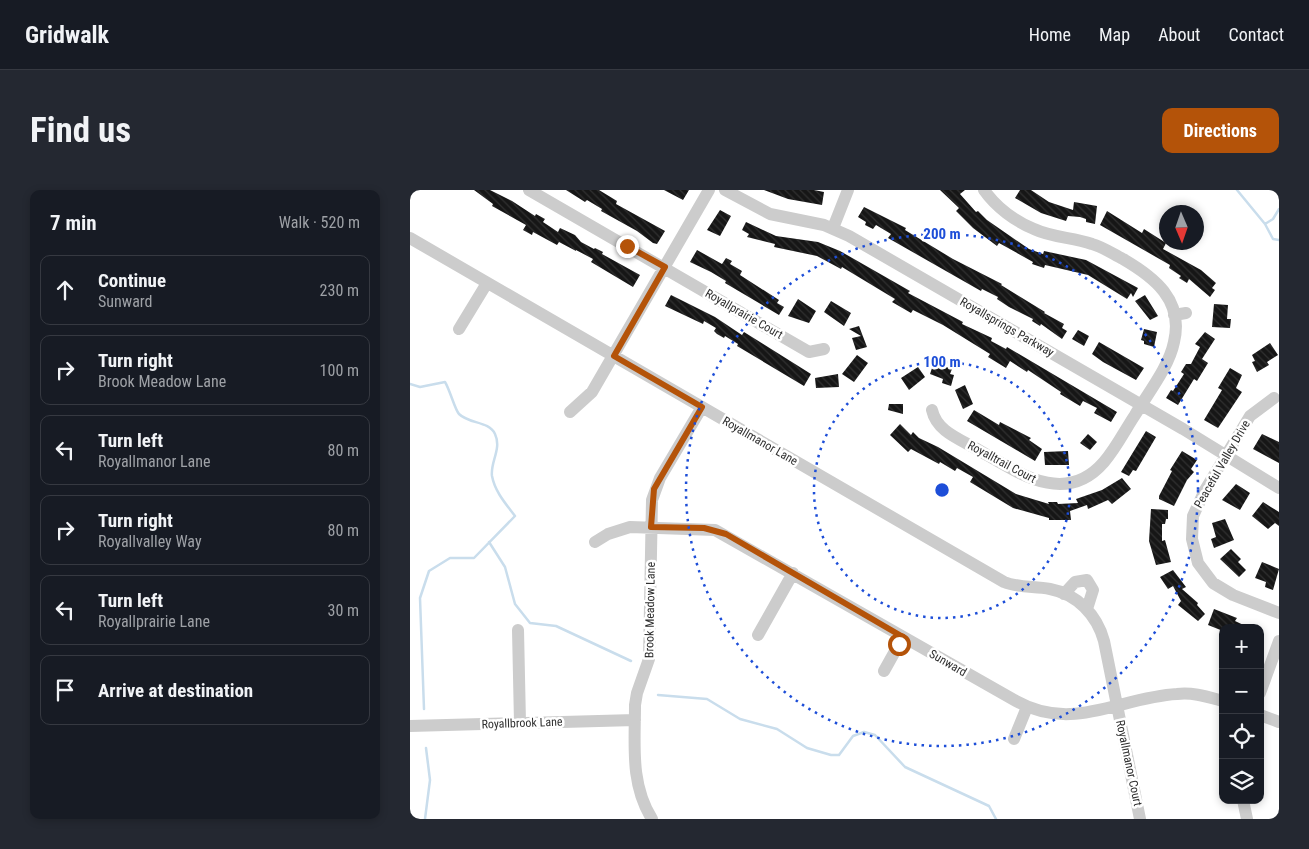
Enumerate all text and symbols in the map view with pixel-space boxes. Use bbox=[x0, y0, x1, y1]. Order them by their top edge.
text: Gridwalk bbox=[25, 21, 109, 49]
text: Home bbox=[1029, 24, 1071, 45]
text: Map bbox=[1099, 24, 1130, 45]
text: About bbox=[1158, 24, 1200, 45]
text: Contact bbox=[1228, 24, 1284, 45]
button: Directions bbox=[1162, 108, 1279, 153]
text: Find us bbox=[30, 110, 131, 151]
north arrow bbox=[1159, 205, 1204, 250]
text: 7 min bbox=[50, 211, 97, 235]
text: Walk · 520 m bbox=[279, 213, 360, 232]
text: 200 m bbox=[923, 225, 961, 243]
route end bbox=[616, 235, 639, 258]
text: Continue bbox=[98, 269, 166, 292]
icon: ahead bbox=[51, 276, 79, 304]
text: 230 m bbox=[320, 281, 359, 300]
street label: Royallprairie Court bbox=[703, 286, 786, 342]
text: Sunward bbox=[98, 292, 153, 311]
street label: Royallsprings Parkway bbox=[958, 294, 1056, 360]
text: Turn right bbox=[98, 349, 173, 372]
text: 100 m bbox=[923, 353, 961, 371]
icon: right bbox=[51, 356, 79, 384]
text: 100 m bbox=[320, 361, 359, 380]
text: Brook Meadow Lane bbox=[98, 372, 226, 391]
street label: Royallmanor Lane bbox=[720, 414, 800, 468]
street label: Peaceful Valley Drive bbox=[1191, 417, 1253, 510]
text: Turn left bbox=[98, 429, 163, 452]
icon: left bbox=[51, 436, 79, 464]
street label: Royalltrail Court bbox=[965, 438, 1039, 486]
text: 80 m bbox=[327, 441, 359, 460]
text: Royallmanor Lane bbox=[98, 452, 211, 471]
centre of rings bbox=[933, 481, 951, 499]
text: Turn right bbox=[98, 509, 173, 532]
icon: right bbox=[51, 516, 79, 544]
text: 80 m bbox=[327, 521, 359, 540]
text: Royallvalley Way bbox=[98, 532, 202, 551]
street label: Brook Meadow Lane bbox=[642, 561, 658, 658]
text: Turn left bbox=[98, 589, 163, 612]
icon: left bbox=[51, 596, 79, 624]
text: 30 m bbox=[327, 601, 359, 620]
text: Royallprairie Lane bbox=[98, 612, 210, 631]
map controls bbox=[1219, 624, 1264, 804]
button: + bbox=[1219, 624, 1264, 669]
route start bbox=[888, 633, 911, 656]
street label: Sunward bbox=[927, 647, 969, 679]
button: − bbox=[1219, 669, 1264, 714]
icon: arrive bbox=[51, 676, 79, 704]
text: Arrive at destination bbox=[98, 679, 253, 702]
button: locate bbox=[1219, 714, 1264, 759]
street label: Royallbrook Lane bbox=[481, 715, 563, 731]
street label: Royallmanor Court bbox=[1113, 719, 1145, 808]
button: layers bbox=[1219, 759, 1264, 804]

